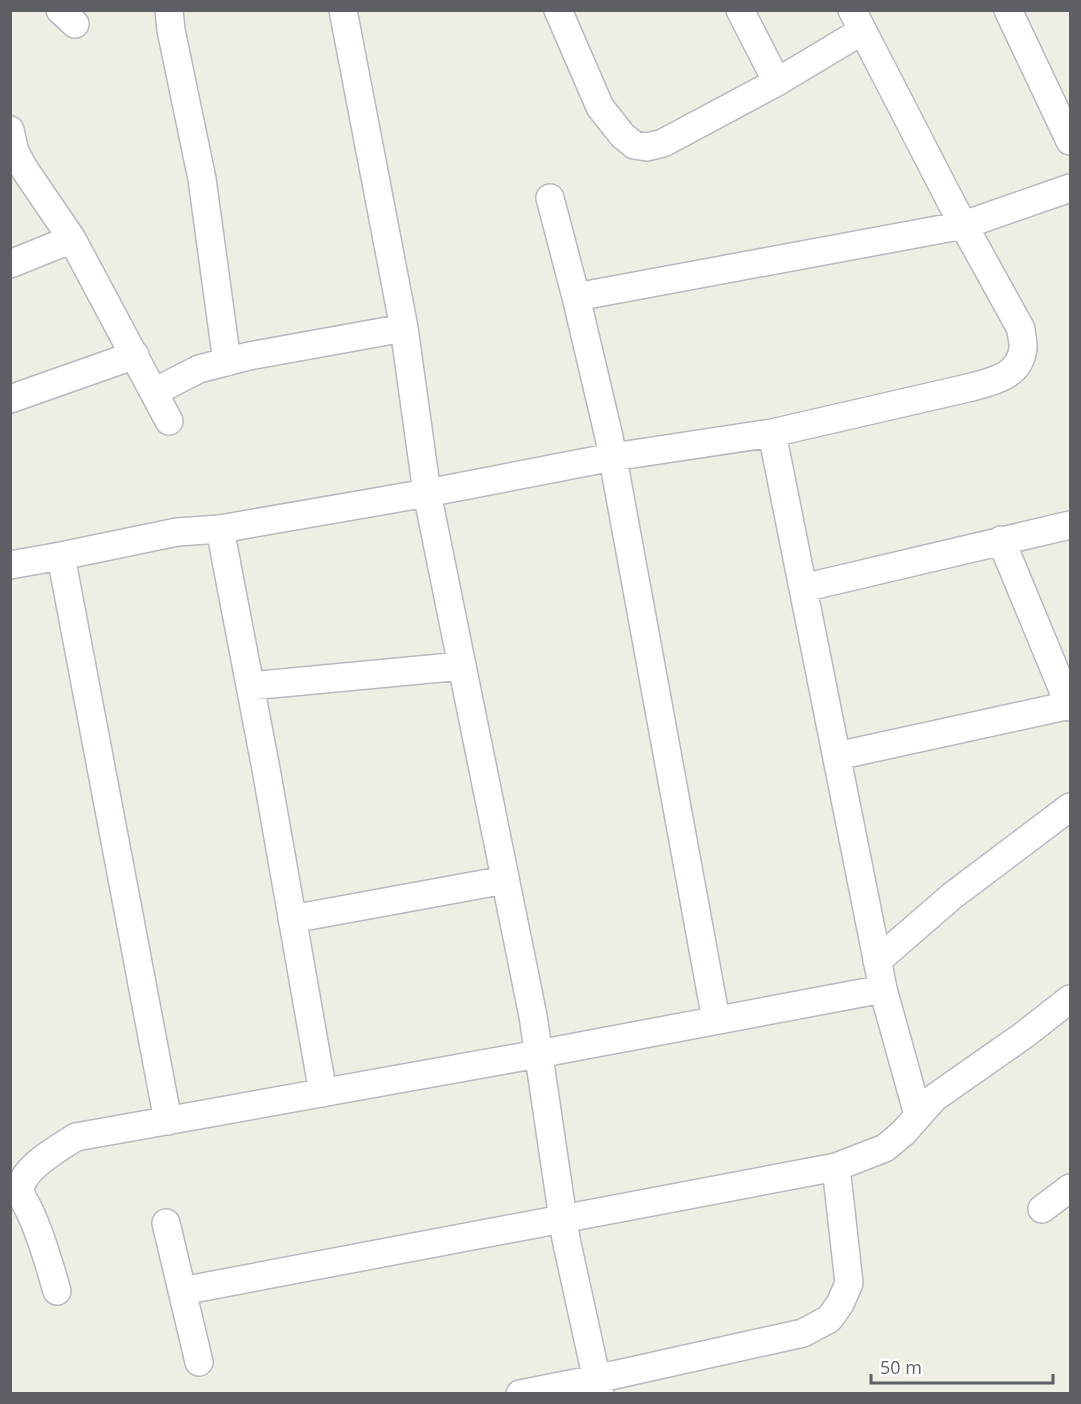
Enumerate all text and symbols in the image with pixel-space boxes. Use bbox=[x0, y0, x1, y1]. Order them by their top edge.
scale bar bbox=[871, 1347, 1052, 1385]
text: 50 m bbox=[880, 1355, 922, 1379]

